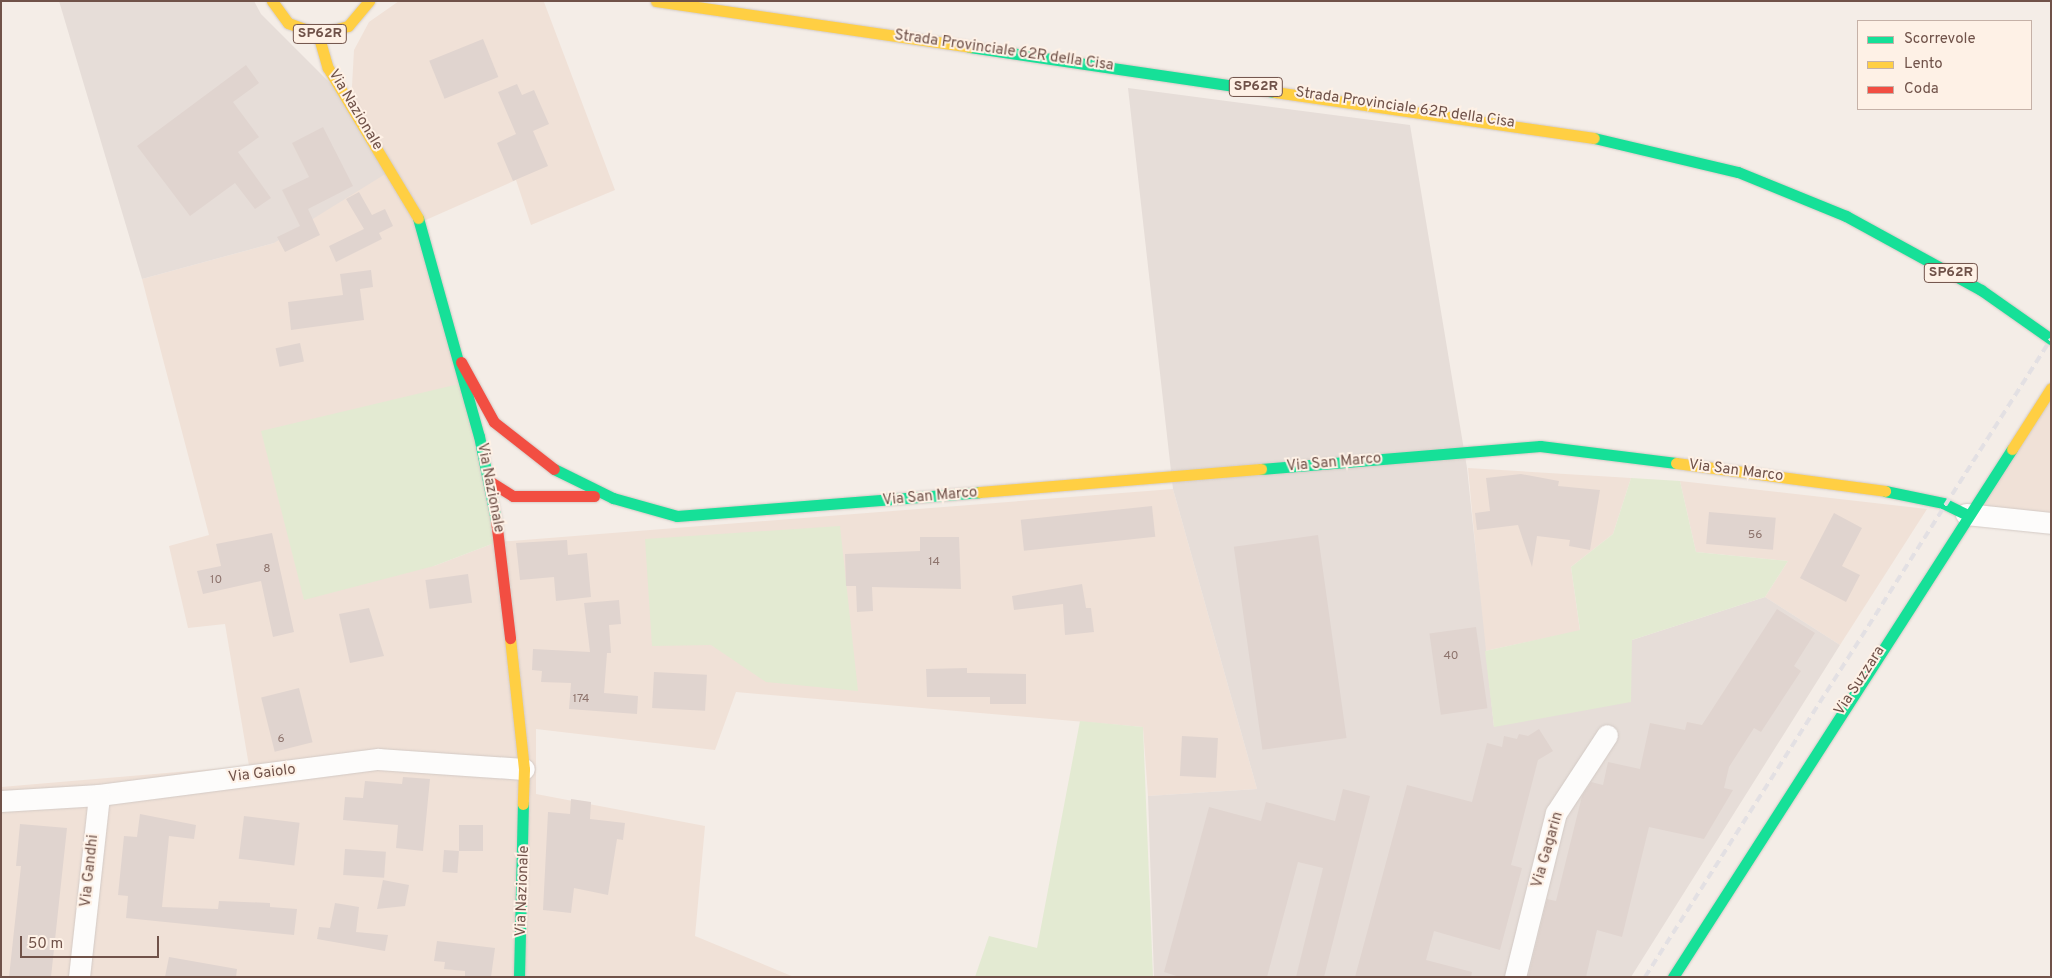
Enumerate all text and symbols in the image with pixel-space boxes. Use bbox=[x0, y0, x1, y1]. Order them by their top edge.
legend bbox=[1857, 20, 2032, 110]
road number: SP62R bbox=[292, 22, 348, 46]
street label: Strada Provinciale 62R della Cisa bbox=[893, 27, 1115, 75]
text: Scorrevole bbox=[1904, 30, 1976, 49]
text: Lento bbox=[1904, 55, 1943, 74]
street label: Via Nazionale bbox=[324, 66, 386, 154]
road number: SP62R bbox=[1228, 75, 1284, 98]
text: Coda bbox=[1904, 80, 1939, 99]
street label: Strada Provinciale 62R della Cisa bbox=[1294, 84, 1516, 132]
road number: SP62R bbox=[1924, 262, 1978, 284]
street label: Via Nazionale bbox=[472, 442, 508, 534]
street label: Via San Marco bbox=[1286, 450, 1382, 476]
street label: Via San Marco bbox=[1688, 456, 1784, 486]
street label: Via San Marco bbox=[882, 484, 978, 510]
house number: 56 bbox=[1748, 529, 1762, 543]
house number: 14 bbox=[928, 556, 940, 570]
house number: 8 bbox=[263, 563, 271, 577]
house number: 10 bbox=[210, 574, 222, 588]
street label: Via Suzzara bbox=[1831, 643, 1889, 719]
house number: 40 bbox=[1443, 650, 1459, 664]
house number: 174 bbox=[573, 693, 589, 707]
house number: 6 bbox=[277, 733, 285, 747]
street label: Via Gaiolo bbox=[227, 761, 297, 787]
street label: Via Gagarin bbox=[1529, 810, 1567, 890]
street label: Via Gandhi bbox=[77, 834, 103, 908]
street label: Via Nazionale bbox=[512, 845, 534, 937]
scale bar bbox=[22, 926, 161, 958]
text: 50 m bbox=[28, 935, 63, 954]

